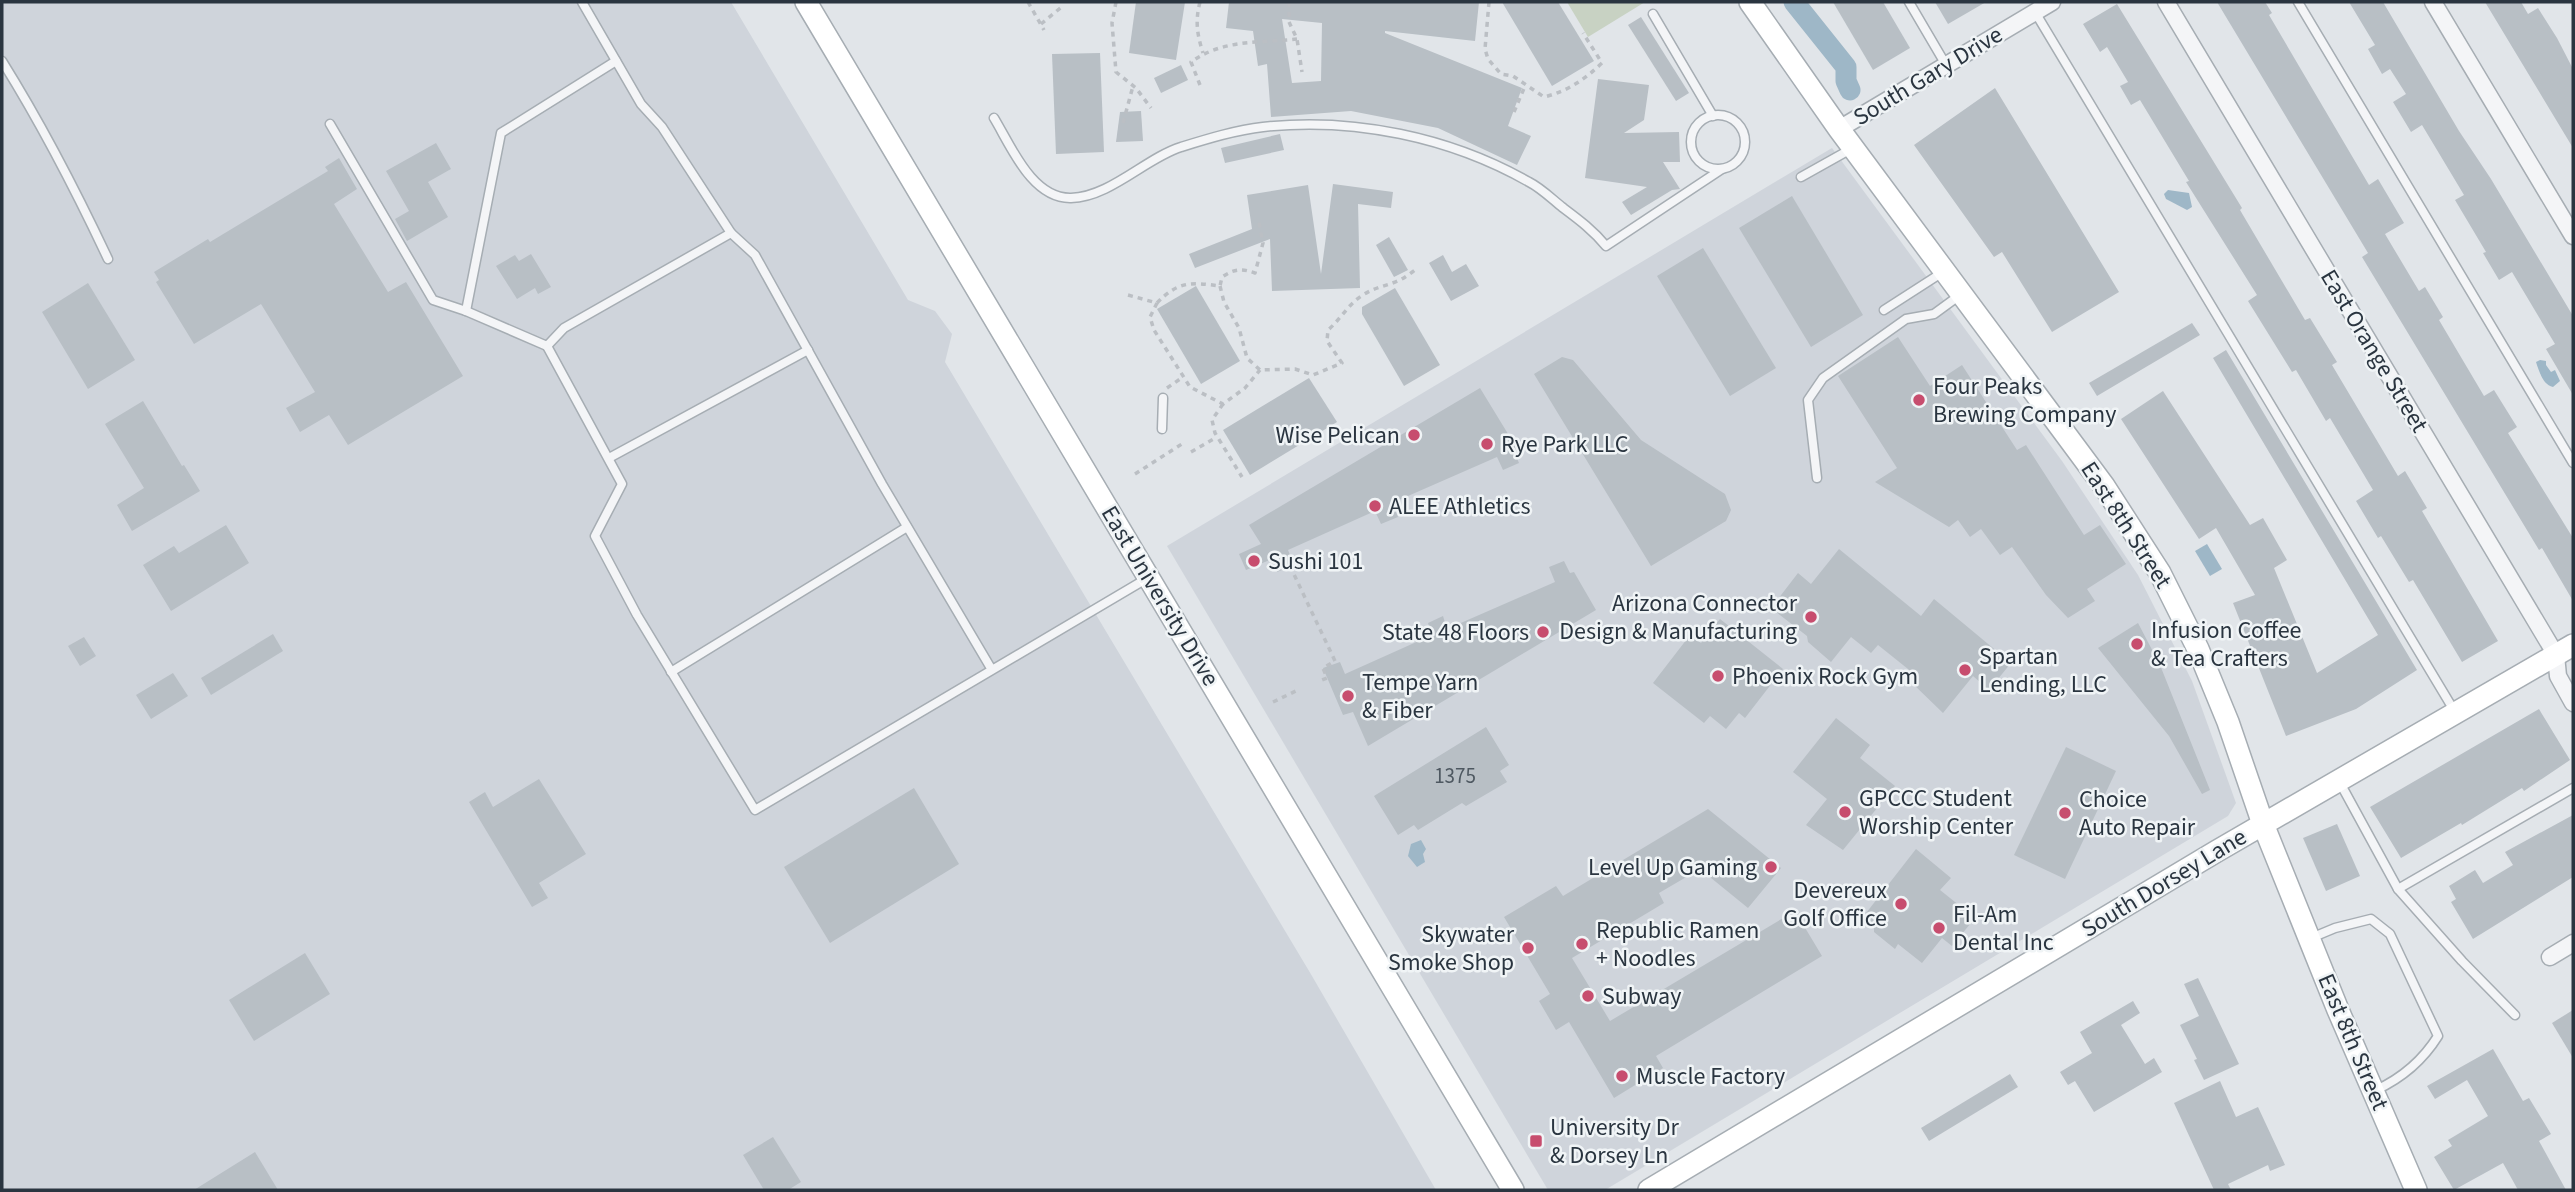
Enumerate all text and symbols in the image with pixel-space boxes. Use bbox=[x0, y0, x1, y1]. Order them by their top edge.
street label: South Gary Drive bbox=[1847, 18, 2009, 134]
street label: East Orange Street bbox=[2311, 263, 2437, 439]
place label: Four Peaks Brewing Company bbox=[1933, 369, 2116, 432]
marker: Four Peaks Brewing Company bbox=[1911, 392, 1927, 408]
place label: Wise Pelican bbox=[1276, 418, 1400, 453]
marker: Wise Pelican bbox=[1406, 427, 1422, 443]
place label: Rye Park LLC bbox=[1501, 427, 1629, 462]
marker: Rye Park LLC bbox=[1479, 436, 1495, 452]
street label: East 8th Street bbox=[2072, 455, 2180, 595]
place label: ALEE Athletics bbox=[1389, 489, 1530, 524]
marker: ALEE Athletics bbox=[1367, 498, 1383, 514]
street label: East University Drive bbox=[1092, 499, 1228, 693]
place label: Sushi 101 bbox=[1268, 544, 1363, 579]
marker: Sushi 101 bbox=[1246, 553, 1262, 569]
place label: Arizona Connector Design & Manufacturing bbox=[1559, 586, 1798, 649]
marker: Arizona Connector Design & Manufacturing bbox=[1803, 609, 1819, 625]
place label: Infusion Coffee & Tea Crafters bbox=[2151, 613, 2301, 676]
place label: State 48 Floors bbox=[1382, 615, 1529, 650]
marker: State 48 Floors bbox=[1535, 624, 1551, 640]
marker: Infusion Coffee & Tea Crafters bbox=[2129, 636, 2145, 652]
place label: Spartan Lending, LLC bbox=[1979, 639, 2107, 702]
place label: Phoenix Rock Gym bbox=[1732, 659, 1918, 694]
marker: Spartan Lending, LLC bbox=[1957, 662, 1973, 678]
place label: Tempe Yarn & Fiber bbox=[1362, 665, 1478, 728]
marker: Phoenix Rock Gym bbox=[1710, 668, 1726, 684]
marker: Tempe Yarn & Fiber bbox=[1340, 688, 1356, 704]
house number: 1375 bbox=[1434, 761, 1476, 791]
place label: GPCCC Student Worship Center bbox=[1859, 781, 2014, 844]
place label: Choice Auto Repair bbox=[2079, 782, 2196, 845]
marker: GPCCC Student Worship Center bbox=[1837, 804, 1853, 820]
marker: Choice Auto Repair bbox=[2057, 805, 2073, 821]
street label: South Dorsey Lane bbox=[2075, 820, 2253, 946]
place label: Level Up Gaming bbox=[1588, 850, 1757, 885]
marker: Level Up Gaming bbox=[1763, 859, 1779, 875]
place label: Devereux Golf Office bbox=[1783, 873, 1887, 936]
marker: Devereux Golf Office bbox=[1893, 896, 1909, 912]
place label: Fil-Am Dental Inc bbox=[1953, 897, 2054, 960]
place label: Republic Ramen + Noodles bbox=[1596, 913, 1759, 976]
place label: Skywater Smoke Shop bbox=[1388, 917, 1515, 980]
marker: Fil-Am Dental Inc bbox=[1931, 920, 1947, 936]
marker: Republic Ramen + Noodles bbox=[1574, 936, 1590, 952]
marker: Skywater Smoke Shop bbox=[1520, 940, 1536, 956]
street label: East 8th Street bbox=[2309, 968, 2397, 1116]
place label: Subway bbox=[1602, 979, 1681, 1014]
marker: Subway bbox=[1580, 988, 1596, 1004]
place label: Muscle Factory bbox=[1636, 1059, 1785, 1094]
marker: Muscle Factory bbox=[1614, 1068, 1630, 1084]
place label: University Dr & Dorsey Ln bbox=[1550, 1110, 1680, 1173]
marker: University Dr & Dorsey Ln bbox=[1528, 1133, 1544, 1149]

